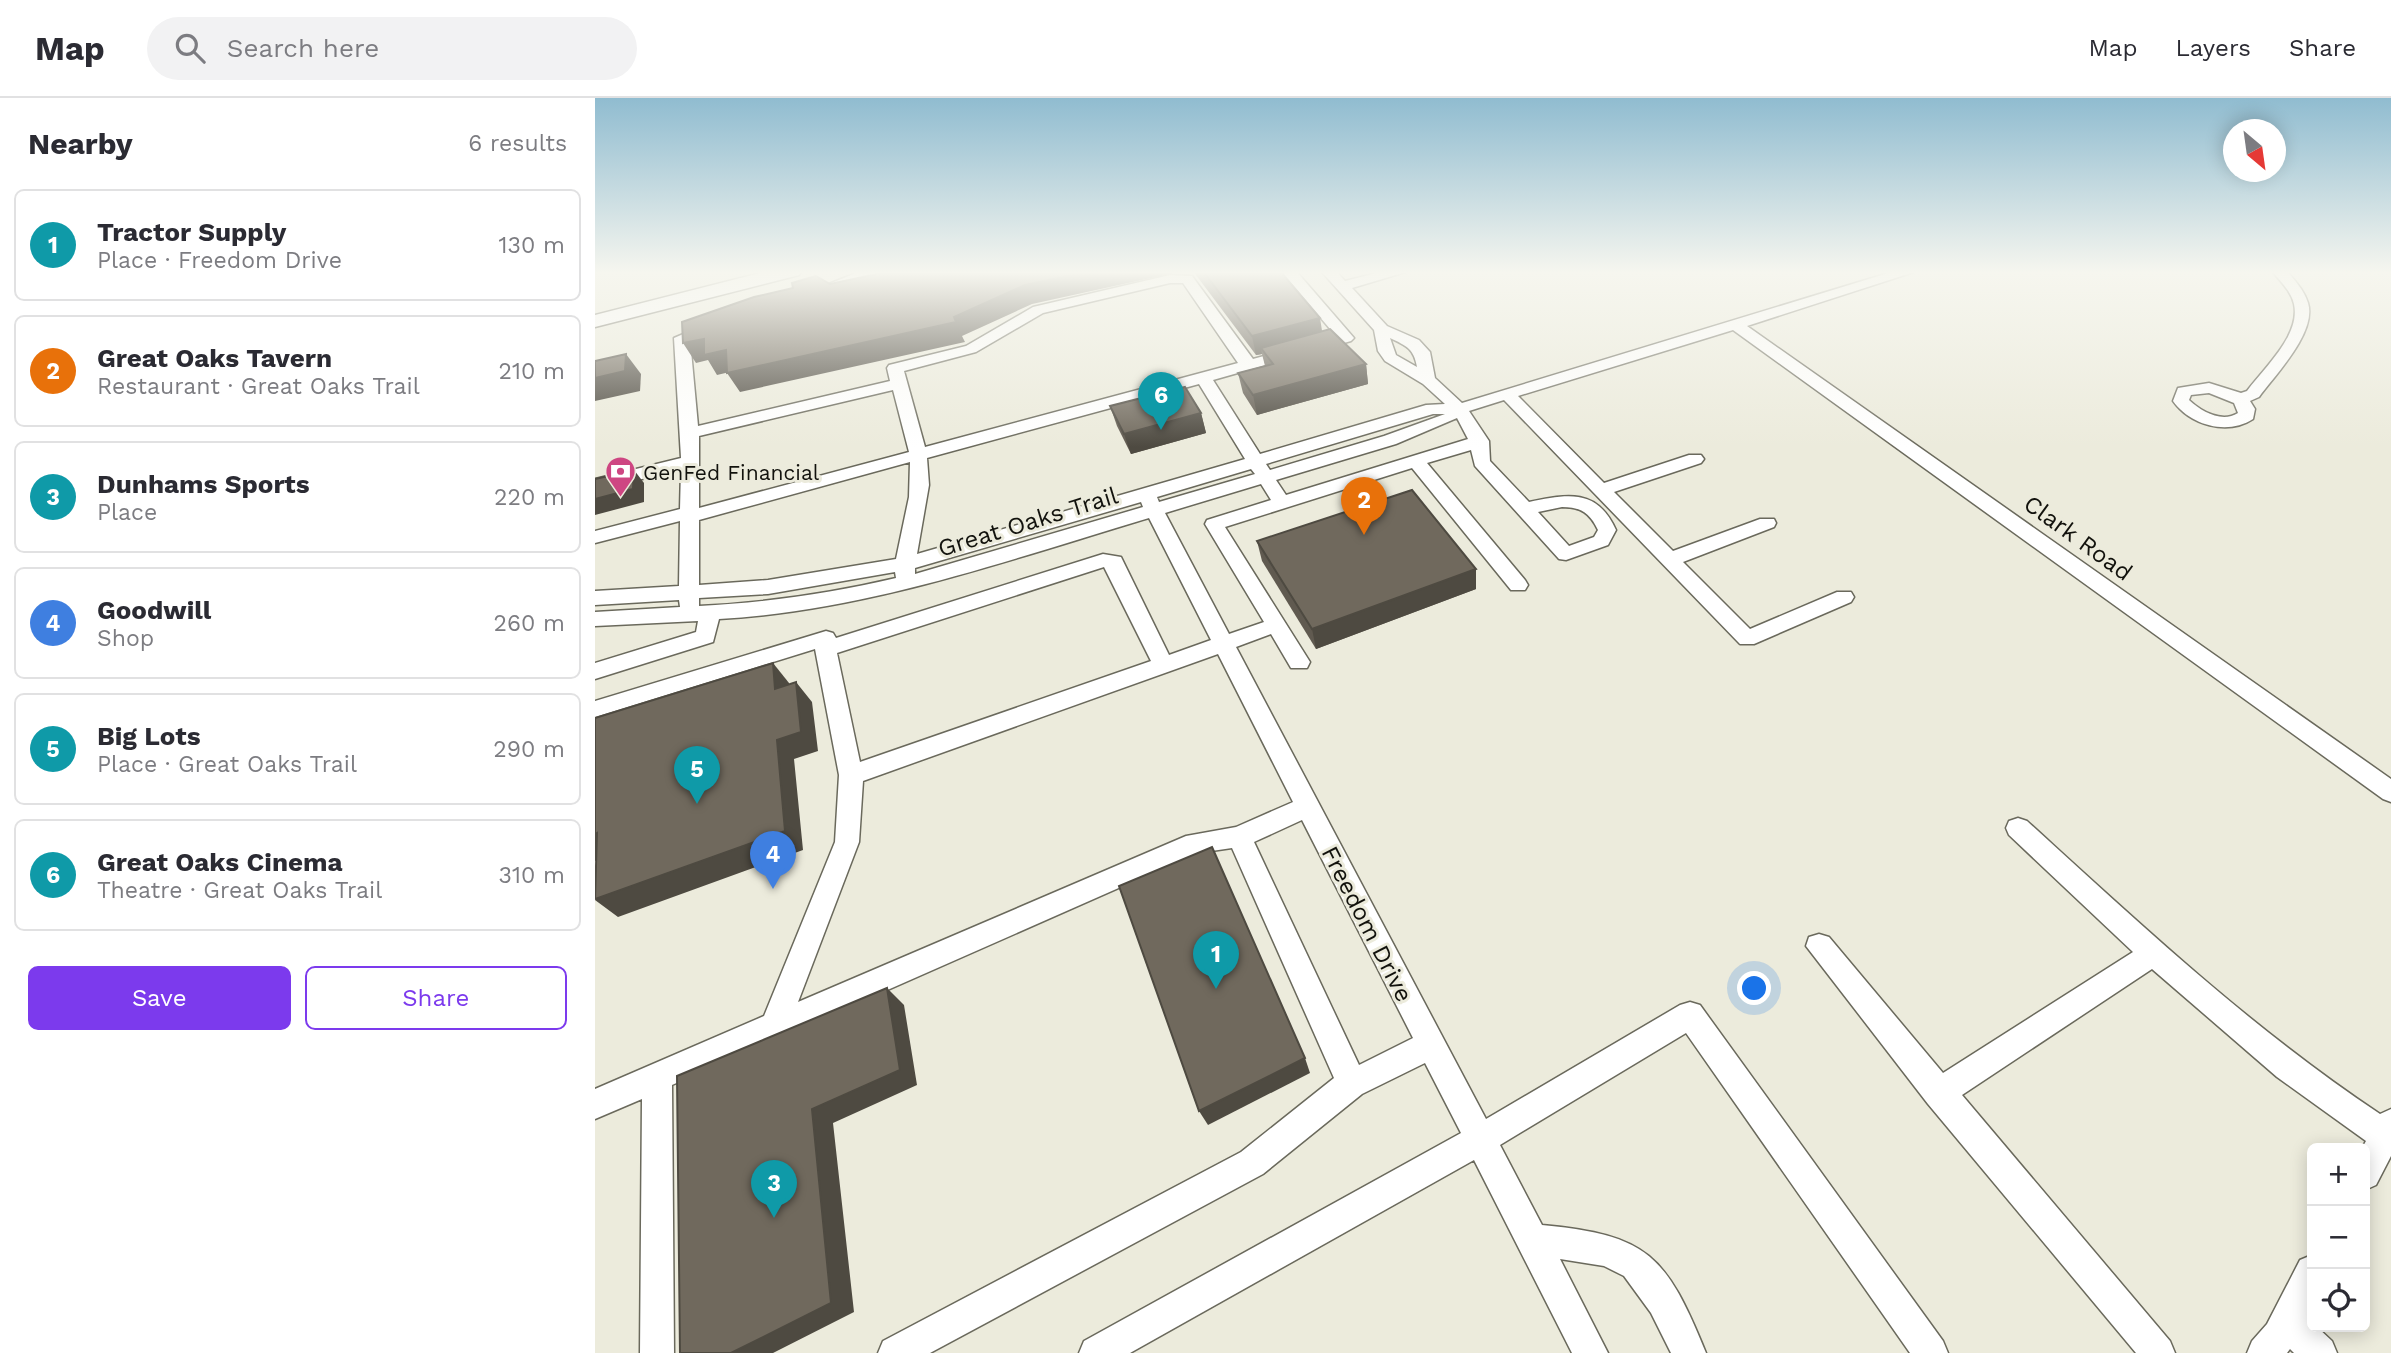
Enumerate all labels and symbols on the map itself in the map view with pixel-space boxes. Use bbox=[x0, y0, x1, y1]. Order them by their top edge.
north arrow bbox=[2223, 119, 2286, 182]
pin: 6 bbox=[1138, 372, 1184, 430]
bank icon: GenFed Financial bbox=[603, 455, 637, 499]
place label: GenFed Financial bbox=[643, 460, 820, 485]
pin: 2 bbox=[1341, 477, 1387, 535]
street label: Great Oaks Trail bbox=[935, 481, 1122, 563]
street label: Clark Road bbox=[2018, 489, 2138, 587]
pin: 5 bbox=[674, 746, 720, 804]
pin: 4 bbox=[750, 831, 796, 889]
street label: Freedom Drive bbox=[1316, 841, 1418, 1007]
pin: 1 bbox=[1193, 931, 1239, 989]
your location bbox=[1737, 971, 1771, 1005]
pin: 3 bbox=[751, 1160, 797, 1218]

